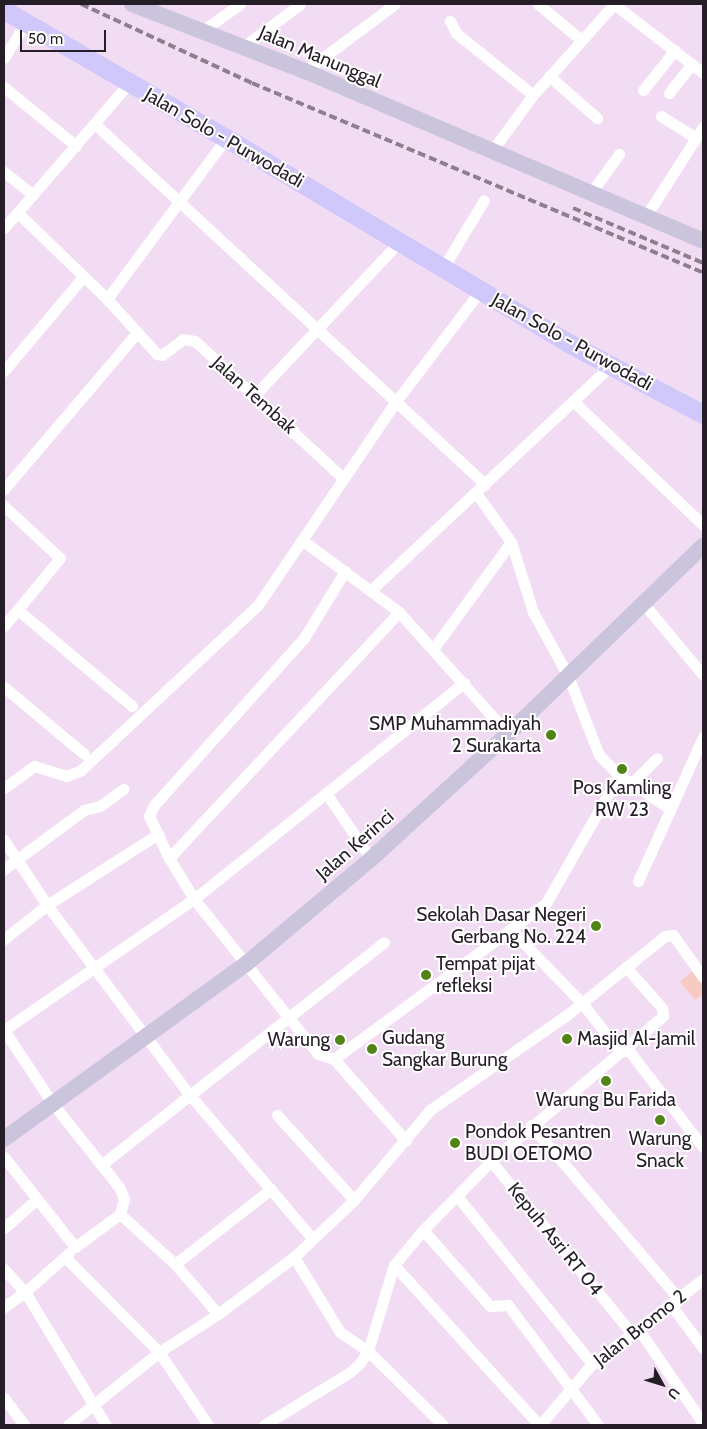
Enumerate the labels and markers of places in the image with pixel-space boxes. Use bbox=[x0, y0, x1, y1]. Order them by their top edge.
place label: SMP Muhammadiyah 2 Surakarta bbox=[369, 713, 541, 757]
marker: SMP Muhammadiyah 2 Surakarta bbox=[545, 729, 557, 741]
marker: Pos Kamling RW 23 bbox=[616, 763, 628, 775]
place label: Pos Kamling RW 23 bbox=[573, 777, 671, 821]
place label: Sekolah Dasar Negeri Gerbang No. 224 bbox=[416, 904, 586, 948]
marker: Sekolah Dasar Negeri Gerbang No. 224 bbox=[590, 920, 602, 932]
place label: Tempat pijat refleksi bbox=[436, 953, 535, 997]
marker: Tempat pijat refleksi bbox=[420, 969, 432, 981]
place label: Gudang Sangkar Burung bbox=[382, 1027, 507, 1071]
place label: Masjid Al-Jamil bbox=[577, 1028, 695, 1050]
place label: Warung bbox=[268, 1029, 330, 1051]
marker: Masjid Al-Jamil bbox=[561, 1033, 573, 1045]
marker: Warung bbox=[334, 1034, 346, 1046]
marker: Gudang Sangkar Burung bbox=[366, 1043, 378, 1055]
marker: Warung Bu Farida bbox=[600, 1075, 612, 1087]
place label: Warung Bu Farida bbox=[536, 1089, 676, 1111]
marker: Warung Snack bbox=[654, 1114, 666, 1126]
place label: Pondok Pesantren BUDI OETOMO bbox=[465, 1121, 611, 1165]
place label: Warung Snack bbox=[629, 1128, 691, 1172]
marker: Pondok Pesantren BUDI OETOMO bbox=[449, 1137, 461, 1149]

